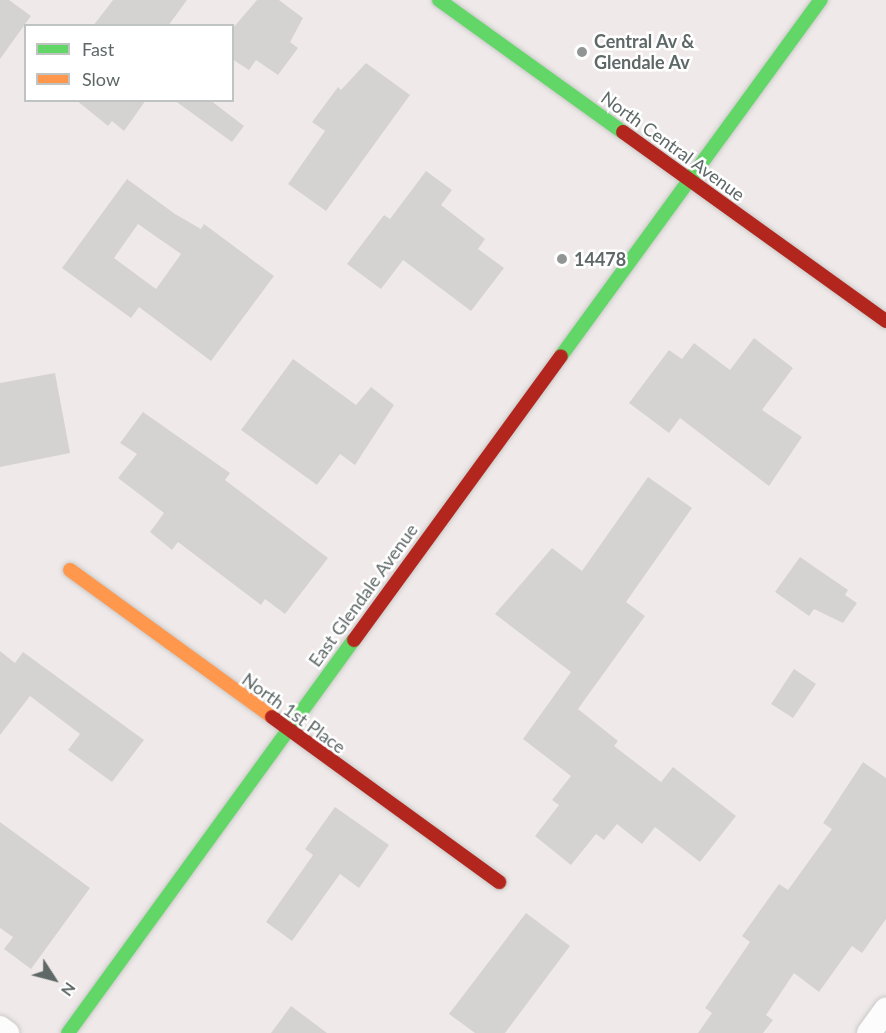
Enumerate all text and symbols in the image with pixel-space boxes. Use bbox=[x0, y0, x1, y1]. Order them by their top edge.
legend bbox=[24, 24, 234, 102]
place label: Central Av & Glendale Av bbox=[594, 31, 695, 74]
text: Fast bbox=[82, 38, 114, 60]
marker: Central Av & Glendale Av bbox=[575, 45, 589, 59]
text: Slow bbox=[82, 68, 120, 90]
street label: North Central Avenue bbox=[597, 86, 749, 206]
place label: 14478 bbox=[574, 248, 626, 270]
marker: 14478 bbox=[555, 252, 569, 266]
street label: East Glendale Avenue bbox=[304, 519, 422, 671]
street label: North 1st Place bbox=[238, 668, 350, 758]
north arrow bbox=[24, 949, 84, 1009]
text: N bbox=[58, 979, 80, 1000]

